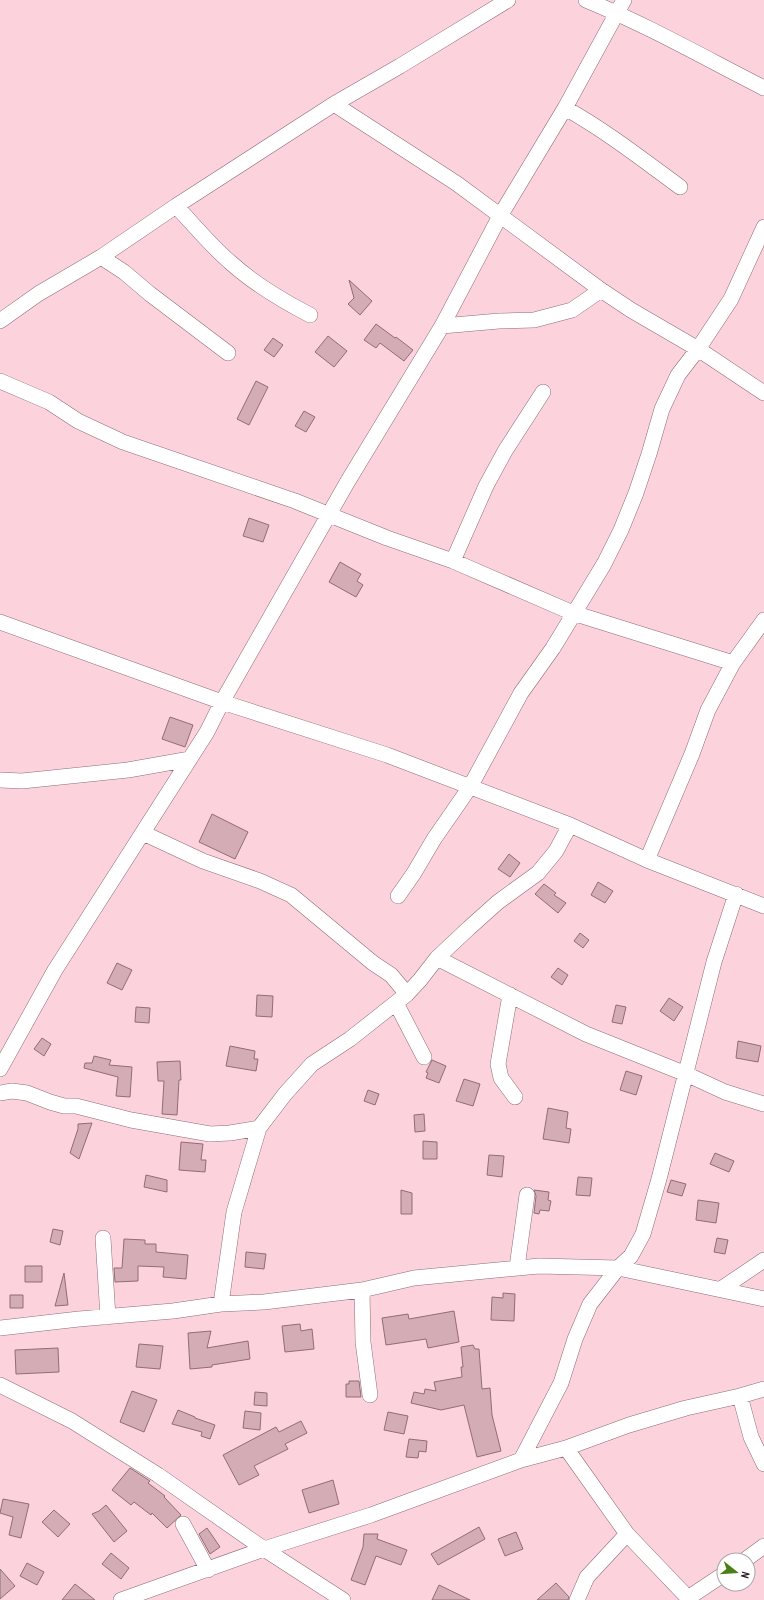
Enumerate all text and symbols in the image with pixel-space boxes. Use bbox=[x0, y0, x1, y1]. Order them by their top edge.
north arrow bbox=[716, 1552, 756, 1592]
text: N bbox=[738, 1570, 753, 1580]

